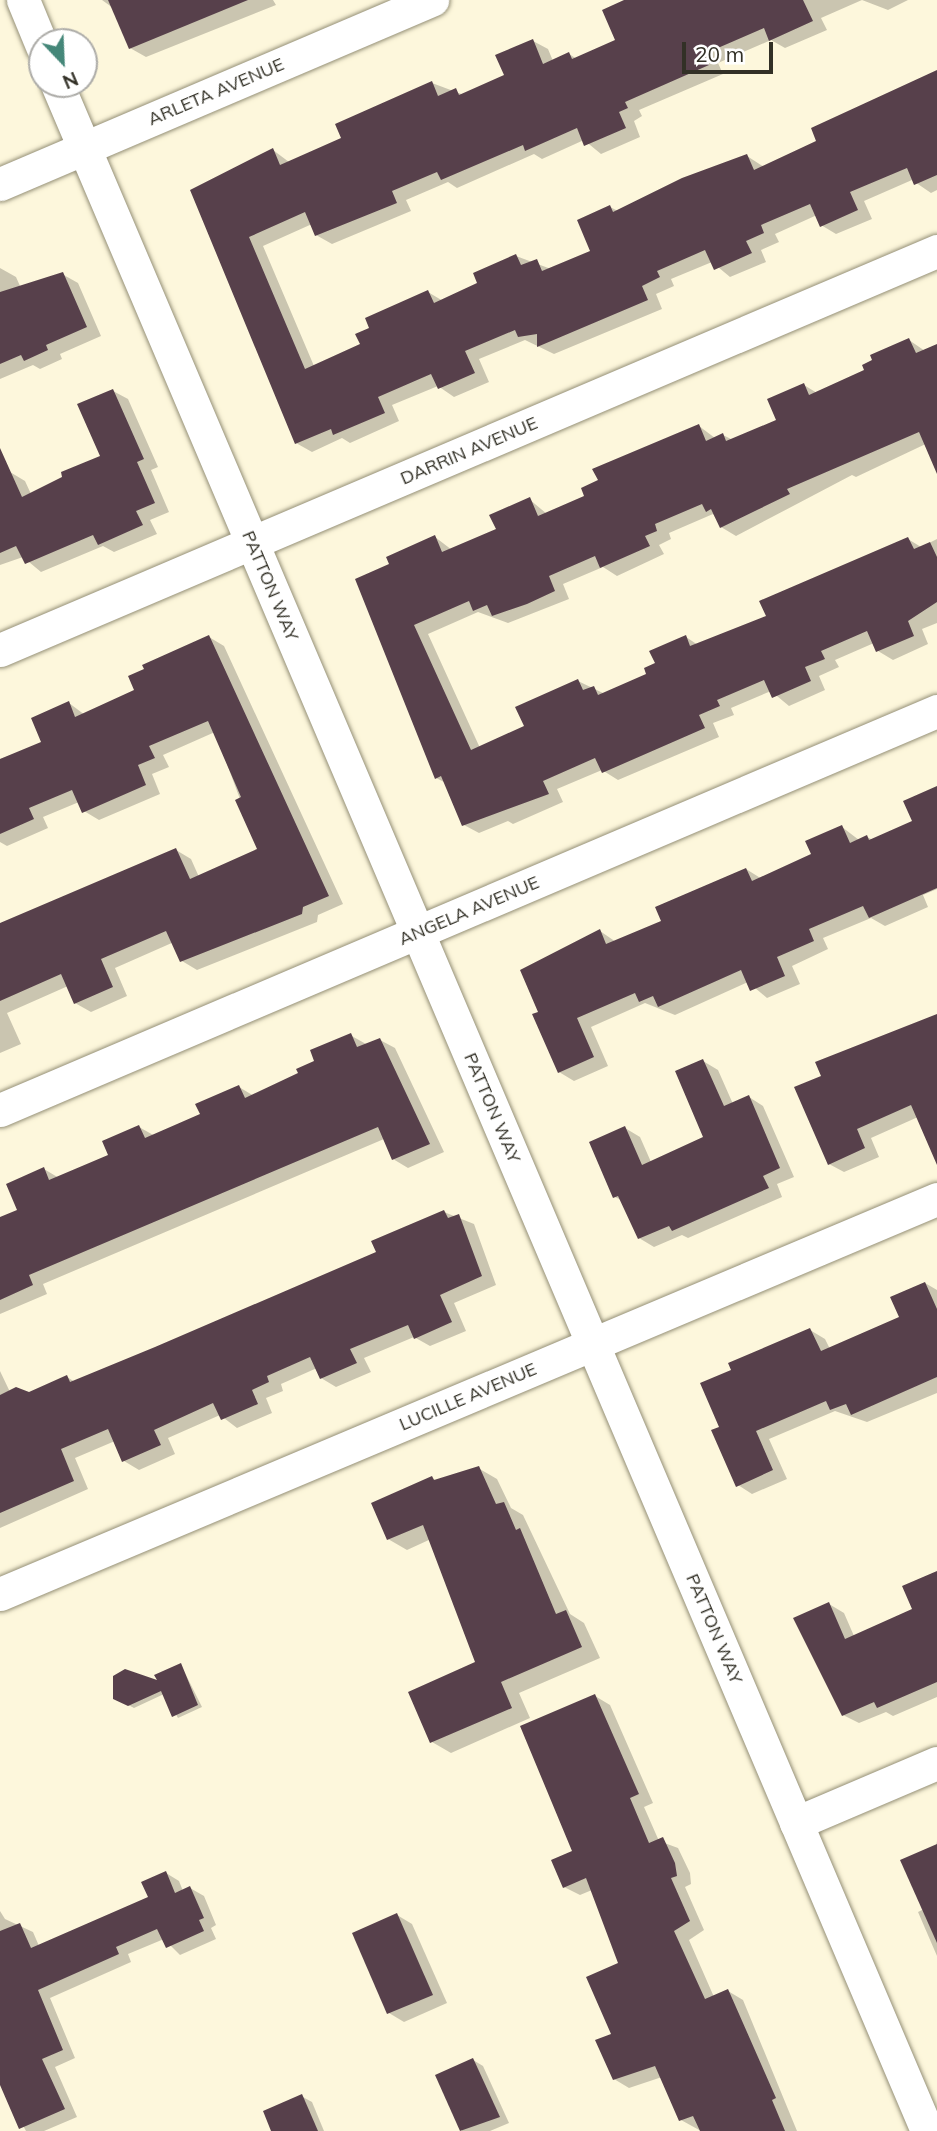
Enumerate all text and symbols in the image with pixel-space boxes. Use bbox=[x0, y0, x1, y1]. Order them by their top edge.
north arrow bbox=[28, 28, 98, 98]
scale bar bbox=[685, 28, 776, 72]
text: 20 m bbox=[695, 41, 744, 67]
street label: ARLETA AVENUE bbox=[145, 54, 287, 130]
text: N bbox=[59, 67, 82, 94]
street label: DARRIN AVENUE bbox=[397, 412, 541, 490]
street label: PATTON WAY bbox=[237, 528, 303, 644]
street label: ANGELA AVENUE bbox=[396, 872, 542, 950]
street label: PATTON WAY bbox=[459, 1050, 525, 1166]
street label: LUCILLE AVENUE bbox=[396, 1358, 540, 1436]
street label: PATTON WAY bbox=[681, 1571, 747, 1687]

